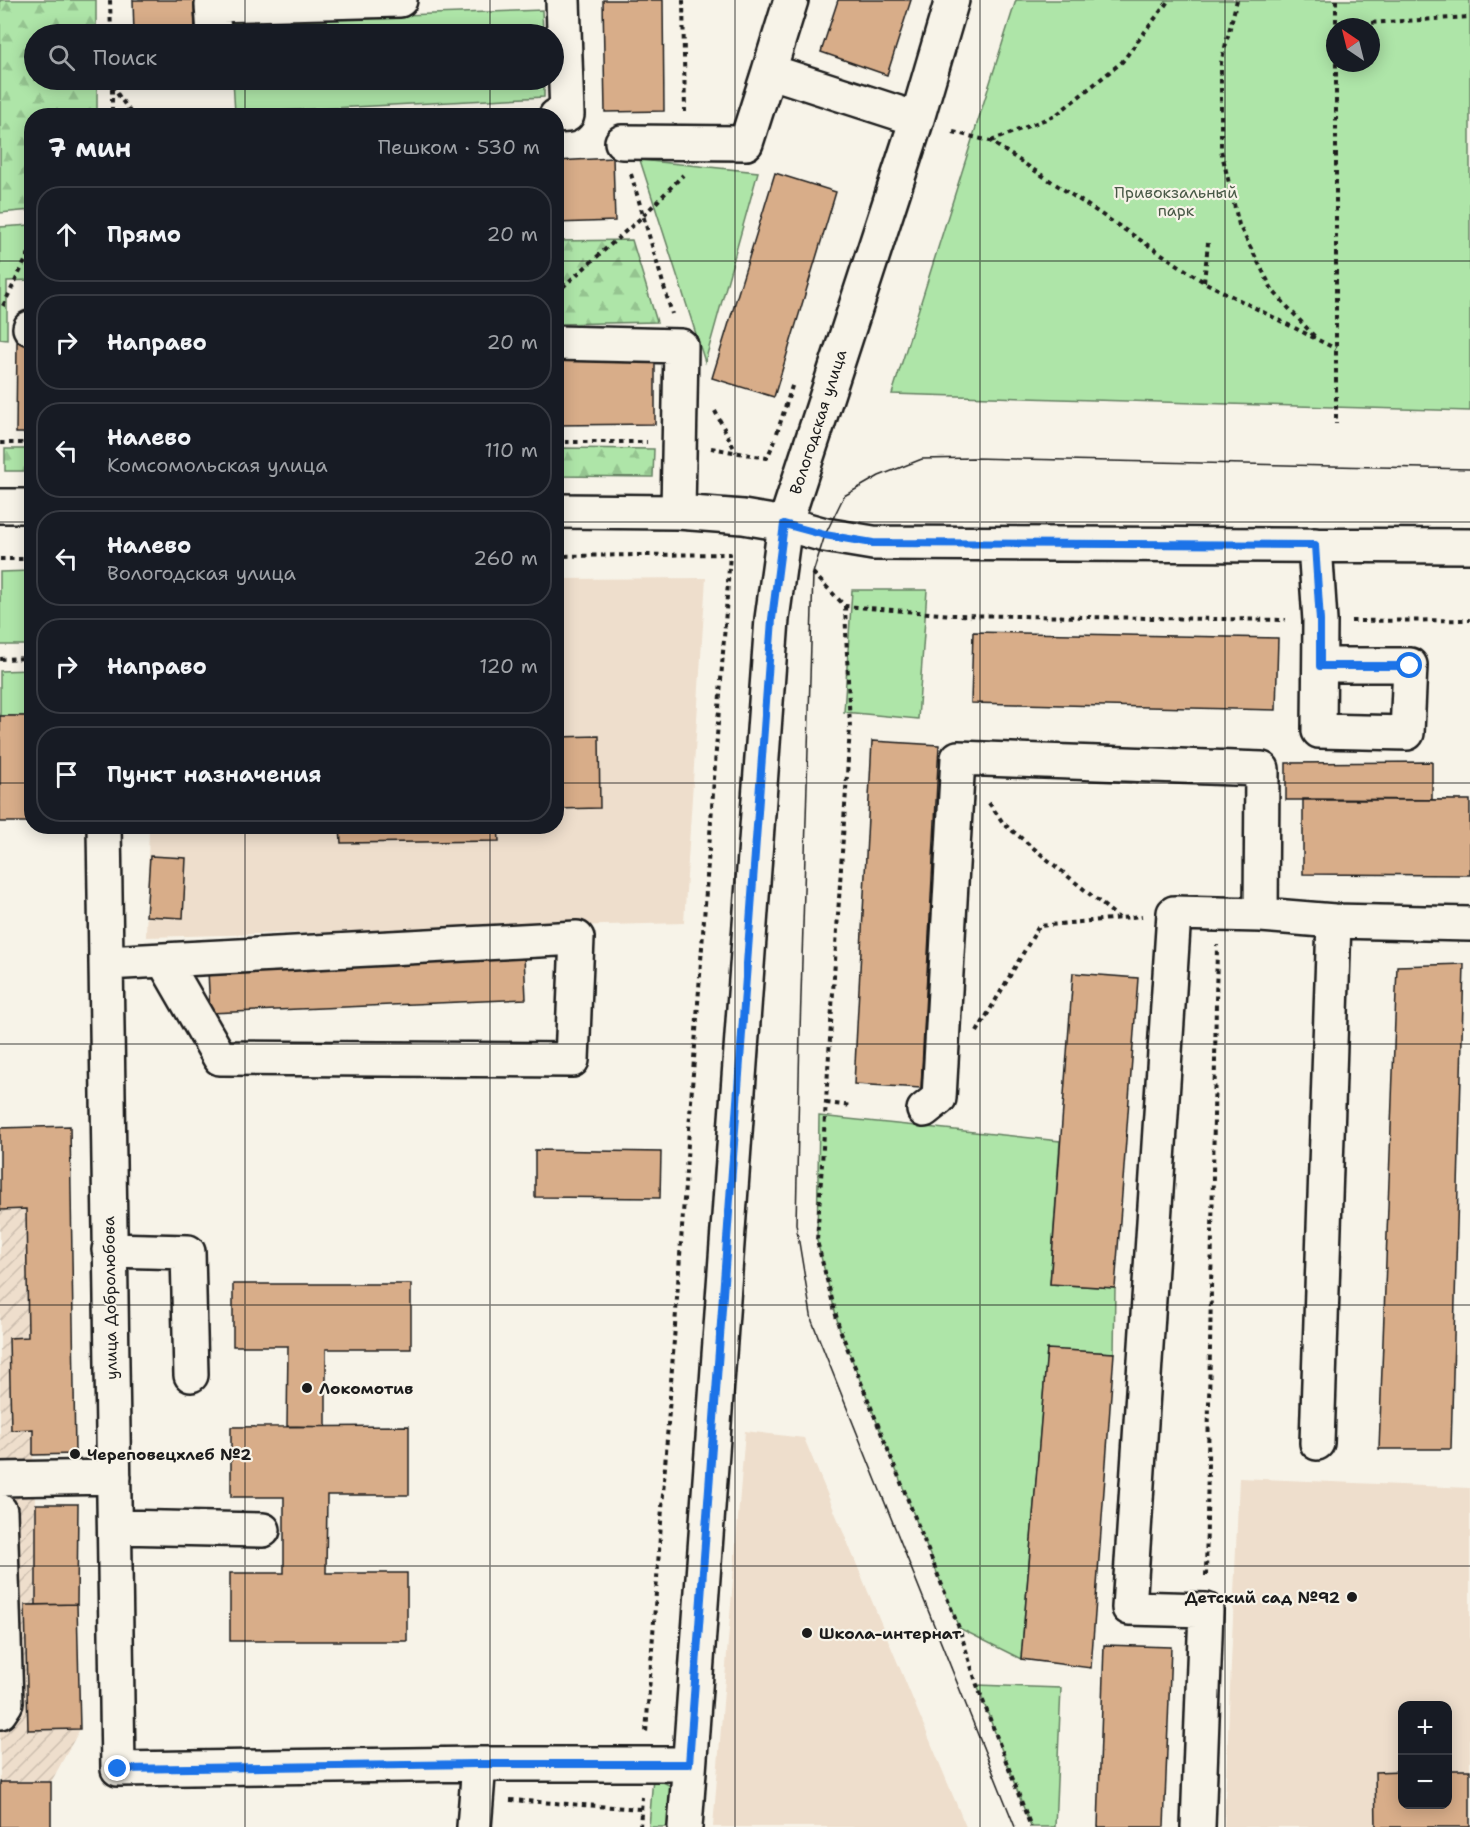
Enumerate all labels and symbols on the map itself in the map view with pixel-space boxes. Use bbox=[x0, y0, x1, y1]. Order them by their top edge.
north arrow bbox=[1326, 18, 1380, 72]
park label: Привокзальный парк bbox=[1114, 182, 1238, 221]
street label: Вологодская улица bbox=[785, 347, 851, 497]
route start bbox=[1396, 652, 1422, 678]
street label: улица Добролюбова bbox=[98, 1216, 122, 1380]
place label: Локомотив bbox=[319, 1378, 413, 1399]
marker: Локомотив bbox=[300, 1381, 314, 1395]
place label: Череповецхлеб №2 bbox=[87, 1444, 251, 1465]
marker: Череповецхлеб №2 bbox=[68, 1447, 82, 1461]
place label: Детский сад №92 bbox=[1185, 1587, 1340, 1608]
marker: Детский сад №92 bbox=[1345, 1590, 1359, 1604]
place label: Школа-интернат bbox=[819, 1623, 962, 1644]
marker: Школа-интернат bbox=[800, 1626, 814, 1640]
route end bbox=[104, 1755, 130, 1781]

